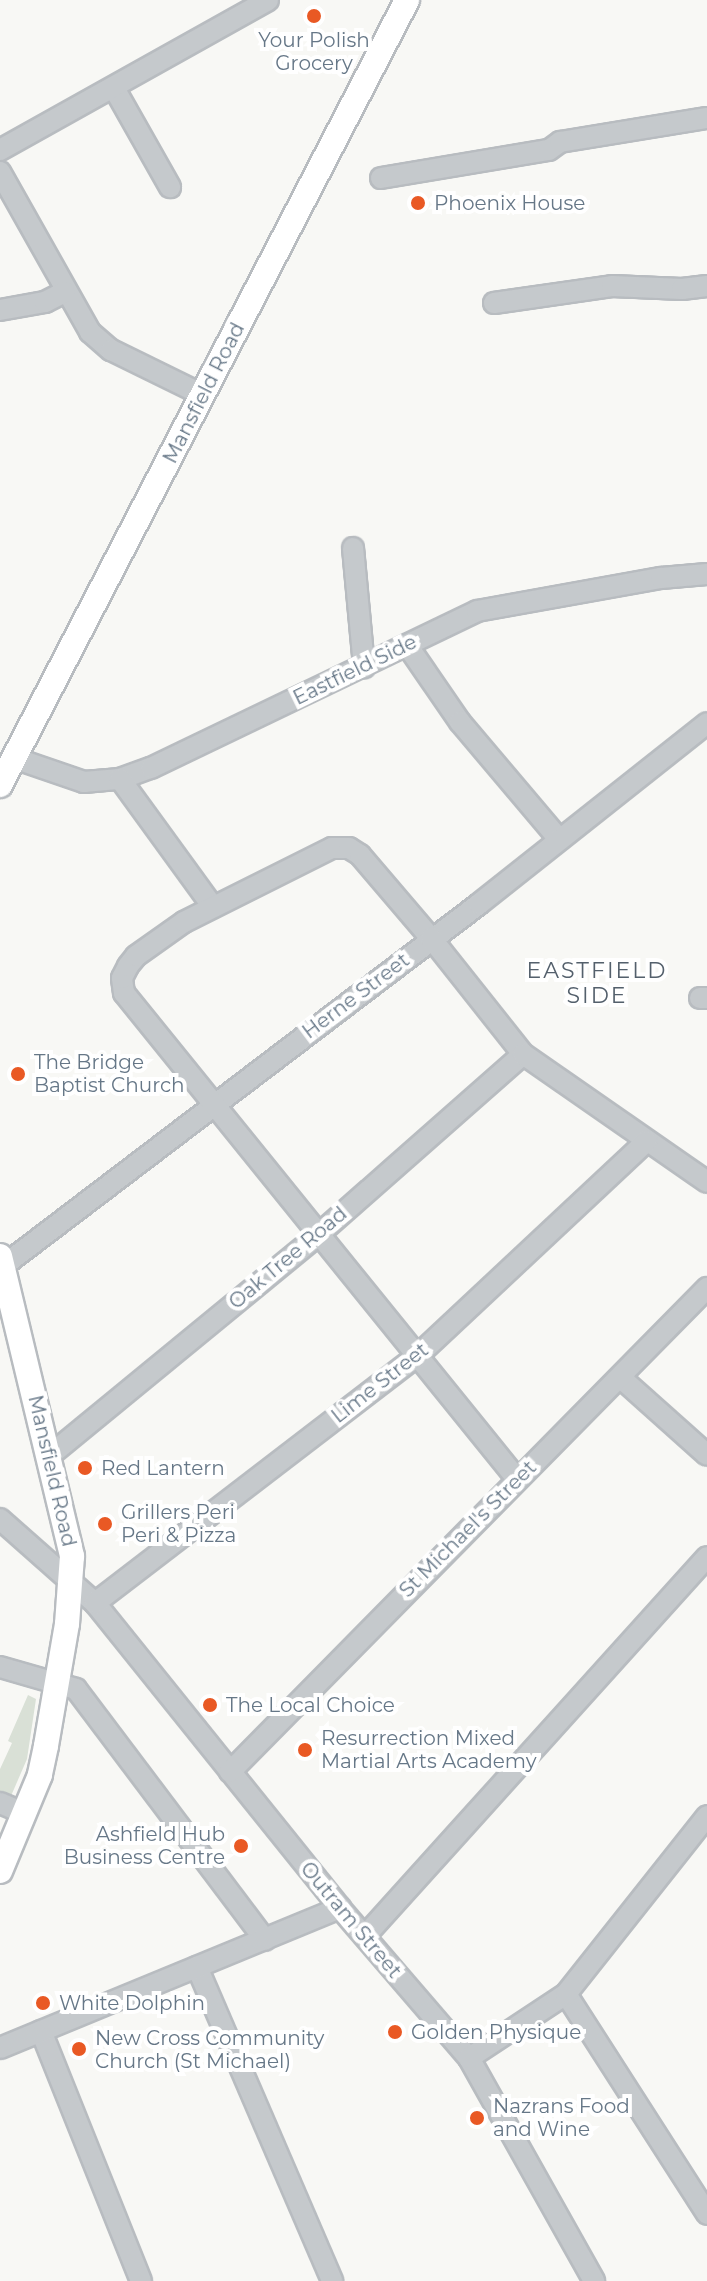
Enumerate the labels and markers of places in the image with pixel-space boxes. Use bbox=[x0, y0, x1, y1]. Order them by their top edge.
marker: Your Polish Grocery bbox=[305, 7, 323, 25]
place label: Your Polish Grocery bbox=[258, 28, 370, 75]
place label: Phoenix House bbox=[434, 191, 585, 215]
marker: Phoenix House bbox=[409, 194, 427, 212]
place label: The Bridge Baptist Church bbox=[34, 1050, 185, 1097]
marker: The Bridge Baptist Church bbox=[9, 1065, 27, 1083]
place label: Red Lantern bbox=[101, 1456, 225, 1480]
marker: Red Lantern bbox=[76, 1459, 94, 1477]
place label: Grillers Peri Peri & Pizza bbox=[121, 1500, 236, 1547]
marker: Grillers Peri Peri & Pizza bbox=[96, 1515, 114, 1533]
place label: The Local Choice bbox=[226, 1693, 395, 1717]
marker: The Local Choice bbox=[201, 1696, 219, 1714]
place label: Resurrection Mixed Martial Arts Academy bbox=[321, 1726, 537, 1773]
marker: Resurrection Mixed Martial Arts Academy bbox=[296, 1741, 314, 1759]
place label: Ashfield Hub Business Centre bbox=[64, 1822, 225, 1869]
marker: Ashfield Hub Business Centre bbox=[232, 1837, 250, 1855]
place label: White Dolphin bbox=[59, 1991, 205, 2015]
marker: White Dolphin bbox=[34, 1994, 52, 2012]
place label: Golden Physique bbox=[411, 2020, 581, 2044]
marker: Golden Physique bbox=[386, 2023, 404, 2041]
place label: New Cross Community Church (St Michael) bbox=[95, 2026, 324, 2073]
marker: New Cross Community Church (St Michael) bbox=[70, 2040, 88, 2058]
place label: Nazrans Food and Wine bbox=[493, 2094, 630, 2141]
marker: Nazrans Food and Wine bbox=[468, 2109, 486, 2127]

